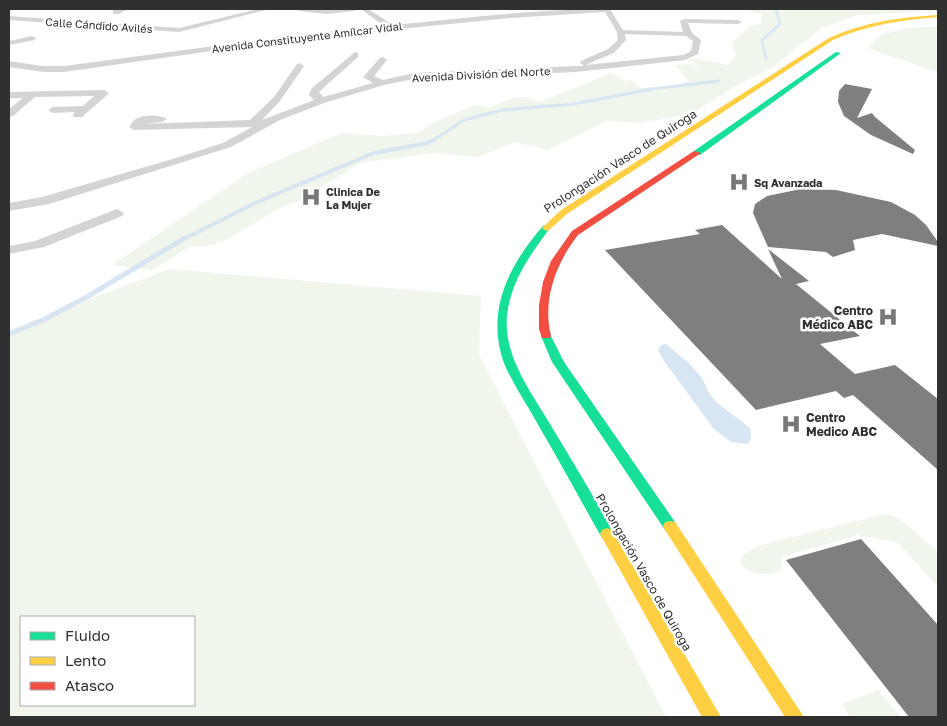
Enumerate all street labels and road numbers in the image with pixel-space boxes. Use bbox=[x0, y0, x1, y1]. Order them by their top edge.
street label: Calle Cándido Avilés bbox=[45, 15, 153, 35]
street label: Avenida Constituyente Amílcar Vidal bbox=[211, 19, 403, 55]
street label: Avenida División del Norte bbox=[411, 64, 551, 84]
street label: Prolongación Vasco de Quiroga bbox=[541, 106, 699, 216]
street label: Prolongación Vasco de Quiroga bbox=[593, 491, 695, 653]

